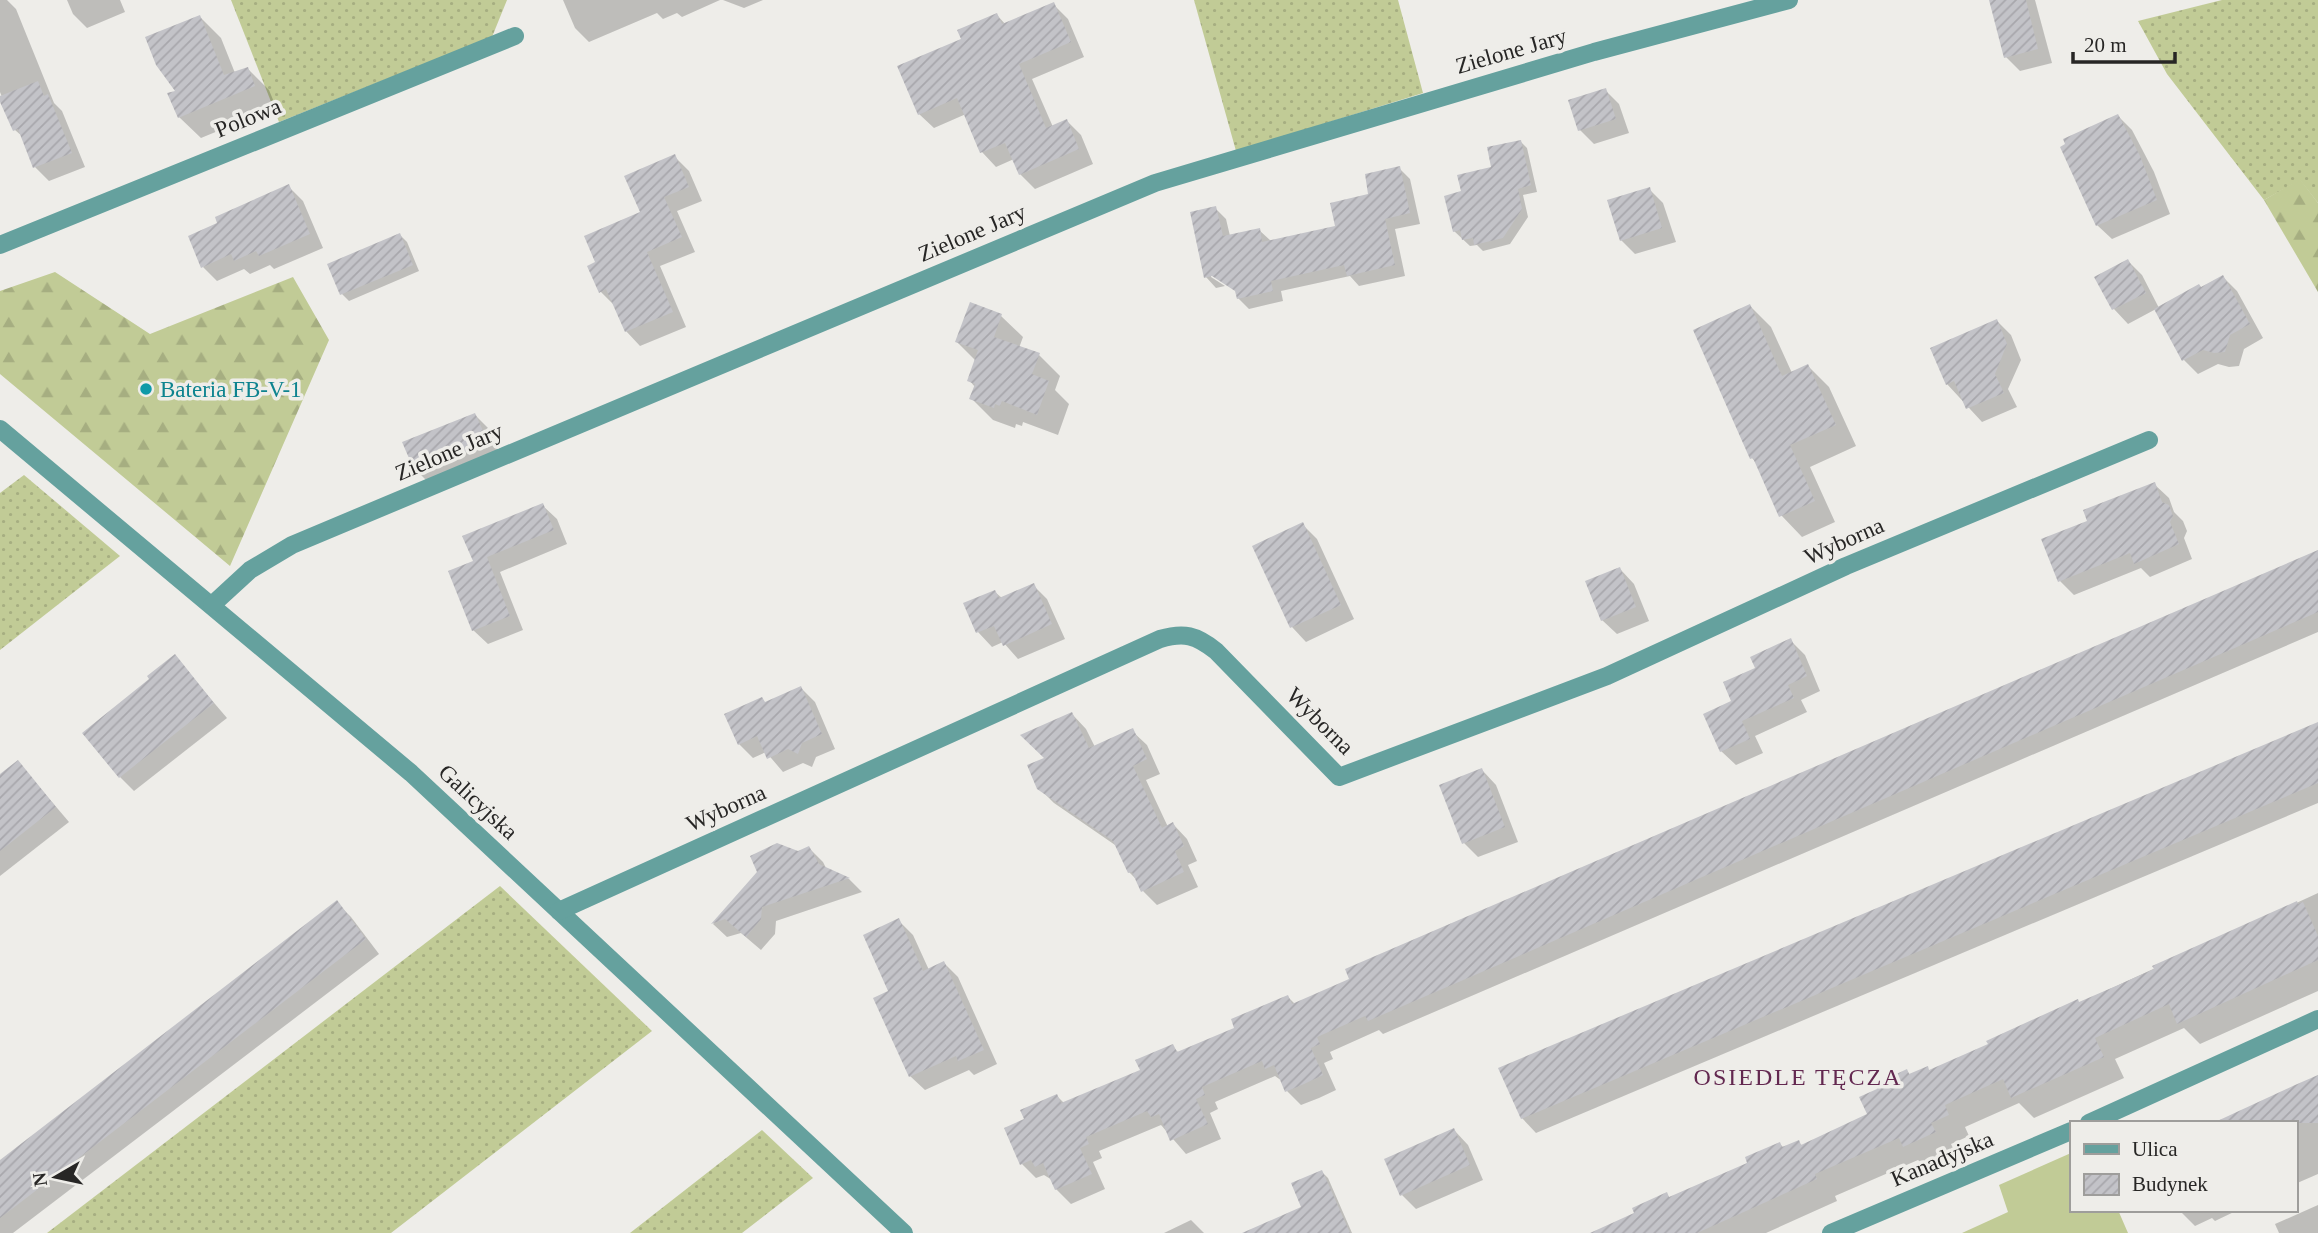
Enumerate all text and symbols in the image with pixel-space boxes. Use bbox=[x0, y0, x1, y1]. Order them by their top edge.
scale bar bbox=[2073, 21, 2174, 65]
street label: Zielone Jary bbox=[1453, 23, 1570, 79]
text: 20 m bbox=[2084, 33, 2127, 57]
street label: Polowa bbox=[211, 93, 285, 143]
street label: Zielone Jary bbox=[914, 199, 1030, 267]
place label: Bateria FB-V-1 bbox=[160, 377, 302, 402]
marker: Bateria FB-V-1 bbox=[138, 381, 154, 397]
street label: Zielone Jary bbox=[391, 418, 507, 486]
street label: Wyborna bbox=[1800, 512, 1888, 570]
street label: Wyborna bbox=[1281, 682, 1359, 760]
street label: Galicyjska bbox=[434, 759, 522, 845]
street label: Wyborna bbox=[682, 779, 770, 837]
district label: OSIEDLE TĘCZA bbox=[1694, 1064, 1902, 1090]
legend bbox=[2070, 1121, 2297, 1212]
street label: Kanadyjska bbox=[1887, 1126, 1997, 1192]
text: Ulica bbox=[2132, 1137, 2178, 1161]
north arrow bbox=[21, 1142, 91, 1212]
text: N bbox=[28, 1171, 51, 1188]
text: Budynek bbox=[2132, 1172, 2208, 1196]

